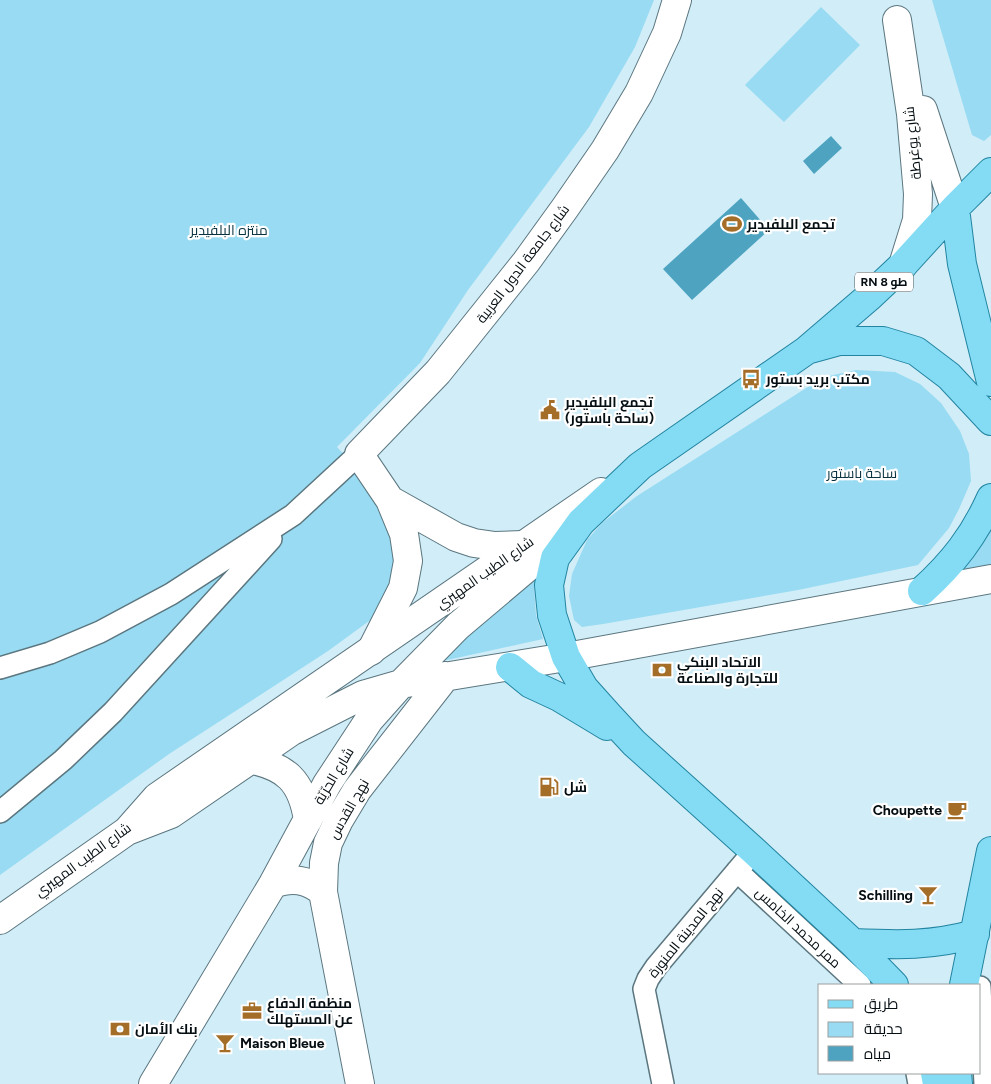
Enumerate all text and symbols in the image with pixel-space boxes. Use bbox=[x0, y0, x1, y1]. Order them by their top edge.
street label: شارع يوغرطة bbox=[901, 106, 925, 180]
street label: شارع جامعة الدول العربية bbox=[473, 201, 573, 327]
sports icon: تجمع البلفيدير bbox=[721, 213, 743, 235]
place label: تجمع البلفيدير bbox=[746, 216, 836, 234]
park label: منتزه البلفيدير bbox=[189, 222, 268, 239]
road number: RN 8 طو bbox=[855, 272, 913, 292]
bus stop icon: مكتب بريد بستور bbox=[740, 368, 762, 390]
place label: مكتب بريد بستور bbox=[765, 371, 870, 388]
place label: تجمع البلفيدير (ساحة باستور) bbox=[564, 394, 654, 427]
public building icon: تجمع البلفيدير (ساحة باستور) bbox=[539, 399, 561, 421]
park label: ساحة باستور bbox=[826, 465, 897, 482]
street label: شارع الطيب المهيري bbox=[433, 533, 539, 615]
place label: الاتحاد البنكي للتجارة والصناعة bbox=[677, 654, 778, 687]
bank icon: الاتحاد البنكي للتجارة والصناعة bbox=[651, 659, 673, 681]
street label: شارع الحرّيّة bbox=[310, 744, 358, 808]
street label: نهج القدس bbox=[325, 776, 373, 842]
fuel station icon: شل bbox=[538, 776, 560, 798]
place label: شل bbox=[564, 779, 587, 796]
cafe icon: Choupette bbox=[946, 799, 968, 821]
place label: Choupette bbox=[873, 802, 942, 819]
street label: شارع الطيب المهيري bbox=[32, 819, 136, 903]
street label: ممر محمد الخامس bbox=[752, 884, 844, 972]
bar icon: Schilling bbox=[917, 884, 939, 906]
street label: نهج المدينة المنورة bbox=[645, 885, 727, 981]
place label: Schilling bbox=[858, 887, 913, 904]
legend bbox=[818, 984, 981, 1074]
place label: منظمة الدفاع عن المستهلك bbox=[267, 995, 353, 1028]
text: طريق bbox=[864, 995, 898, 1014]
office icon: منظمة الدفاع عن المستهلك bbox=[241, 1000, 263, 1022]
bank icon: بنك الأمان bbox=[109, 1018, 131, 1040]
text: حديقة bbox=[864, 1020, 903, 1038]
place label: بنك الأمان bbox=[135, 1021, 198, 1038]
bar icon: Maison Bleue bbox=[214, 1032, 236, 1054]
place label: Maison Bleue bbox=[240, 1035, 325, 1052]
text: مياه bbox=[864, 1045, 891, 1063]

